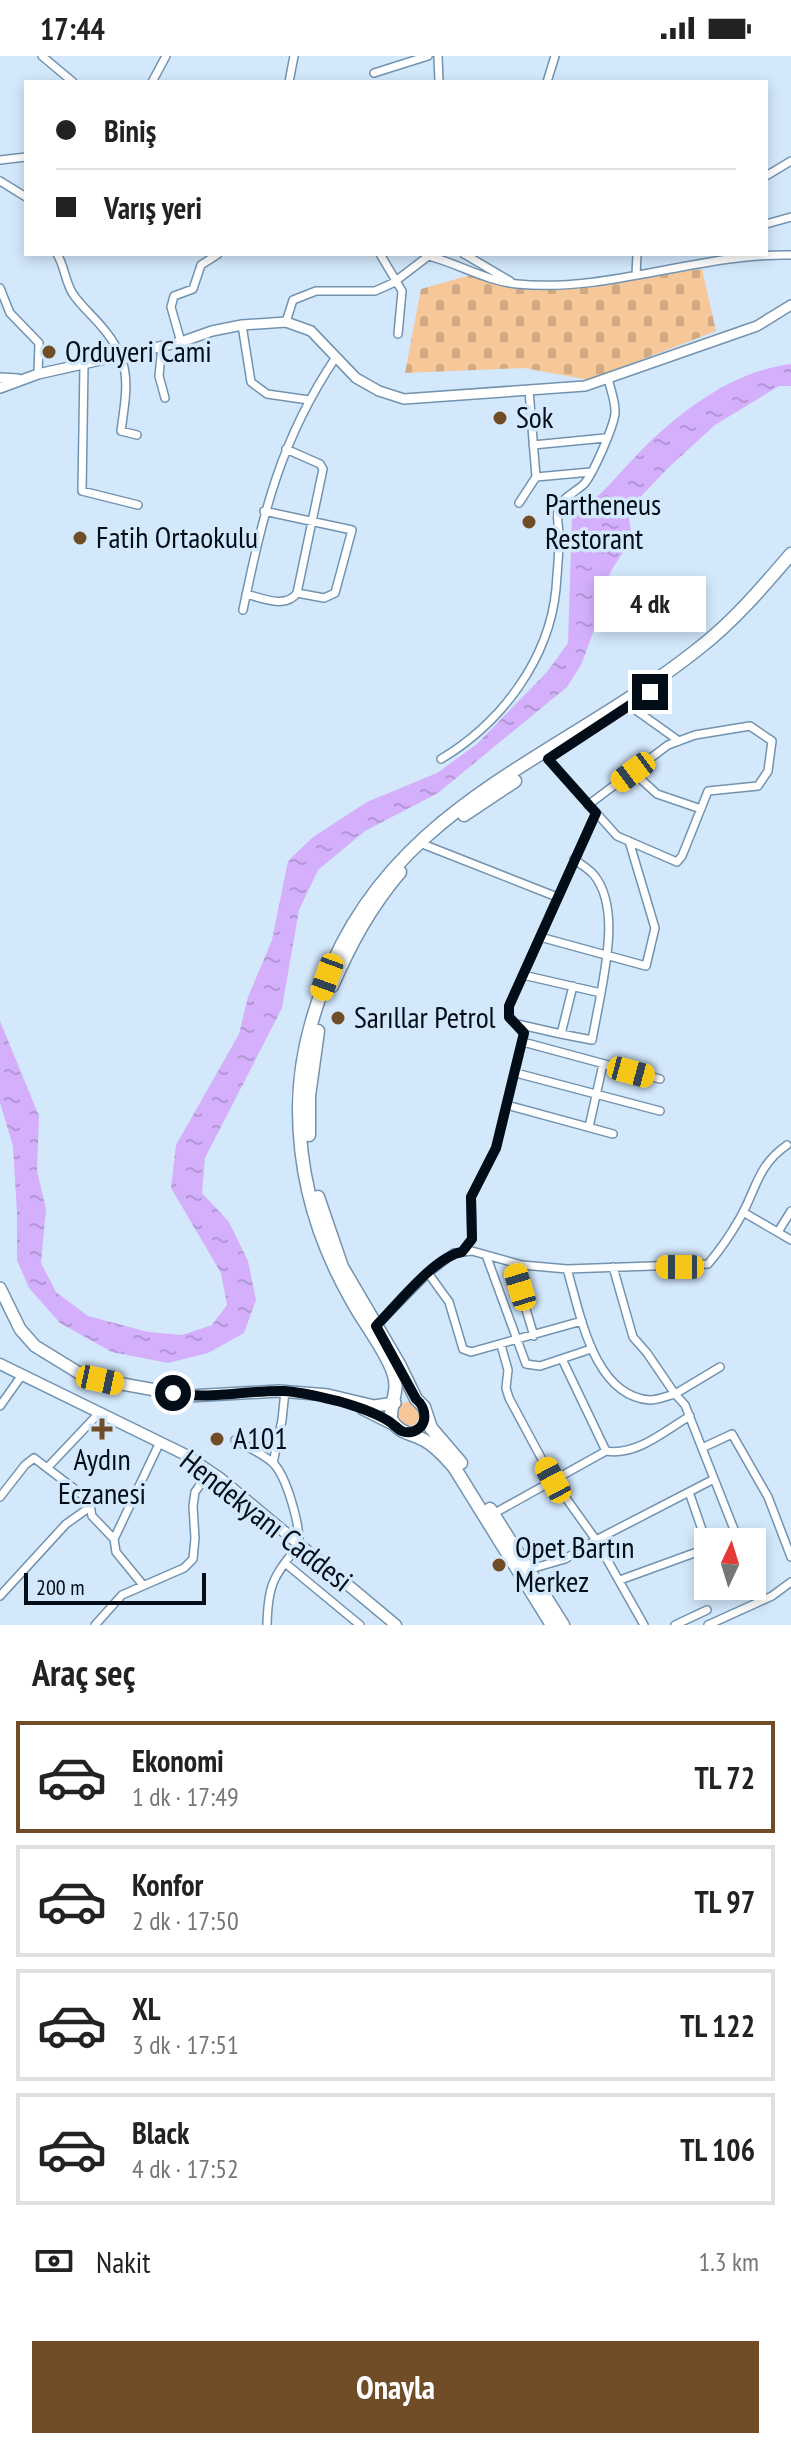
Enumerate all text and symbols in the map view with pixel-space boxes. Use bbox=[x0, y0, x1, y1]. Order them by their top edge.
text: 17:44 bbox=[40, 9, 105, 48]
text: Biniş bbox=[104, 111, 156, 150]
text: Varış yeri bbox=[104, 188, 202, 227]
place label: Orduyeri Cami bbox=[65, 331, 212, 370]
marker: Orduyeri Cami bbox=[40, 343, 58, 361]
place label: Sok bbox=[516, 397, 554, 436]
marker: Sok bbox=[491, 409, 509, 427]
place label: Partheneus Restorant bbox=[545, 484, 661, 557]
marker: Partheneus Restorant bbox=[520, 513, 538, 531]
place label: Fatih Ortaokulu bbox=[96, 517, 258, 556]
marker: Fatih Ortaokulu bbox=[71, 529, 89, 547]
callout: 4 dk bbox=[594, 576, 706, 632]
text: 4 dk bbox=[630, 587, 670, 620]
route end bbox=[632, 674, 668, 710]
car bbox=[607, 748, 659, 796]
car bbox=[308, 950, 346, 1004]
place label: Sarıllar Petrol bbox=[354, 997, 496, 1036]
marker: Sarıllar Petrol bbox=[329, 1009, 347, 1027]
car bbox=[605, 1054, 657, 1090]
car bbox=[656, 1255, 704, 1279]
car bbox=[502, 1261, 538, 1313]
car bbox=[74, 1363, 126, 1397]
route start bbox=[155, 1375, 191, 1411]
place label: A101 bbox=[233, 1418, 288, 1457]
marker: Aydın Eczanesi bbox=[93, 1420, 111, 1438]
marker: A101 bbox=[208, 1430, 226, 1448]
place label: Aydın Eczanesi bbox=[58, 1439, 146, 1512]
street label: Hendekyanı Caddesi bbox=[173, 1440, 361, 1599]
car bbox=[531, 1453, 575, 1507]
place label: Opet Bartın Merkez bbox=[515, 1527, 635, 1600]
north arrow bbox=[694, 1528, 766, 1600]
map controls bbox=[694, 1528, 766, 1600]
marker: Opet Bartın Merkez bbox=[490, 1556, 508, 1574]
scale bar bbox=[24, 1569, 206, 1605]
text: 200 m bbox=[36, 1573, 85, 1601]
text: Araç seç bbox=[32, 1649, 135, 1696]
icon: car bbox=[36, 1741, 108, 1813]
text: Ekonomi bbox=[132, 1741, 224, 1780]
text: TL 72 bbox=[695, 1758, 755, 1797]
text: 1 dk · 17:49 bbox=[132, 1780, 239, 1813]
icon: car bbox=[36, 1865, 108, 1937]
text: Konfor bbox=[132, 1865, 203, 1904]
text: TL 97 bbox=[695, 1882, 755, 1921]
text: 2 dk · 17:50 bbox=[132, 1904, 239, 1937]
icon: car bbox=[36, 1989, 108, 2061]
text: XL bbox=[132, 1989, 161, 2028]
text: TL 122 bbox=[680, 2006, 755, 2045]
text: 3 dk · 17:51 bbox=[132, 2028, 239, 2061]
icon: car bbox=[36, 2113, 108, 2185]
text: Black bbox=[132, 2113, 189, 2152]
text: TL 106 bbox=[680, 2130, 755, 2169]
text: 4 dk · 17:52 bbox=[132, 2152, 239, 2185]
icon: cash bbox=[32, 2239, 76, 2283]
text: Nakit bbox=[96, 2242, 151, 2281]
text: 1.3 km bbox=[698, 2245, 759, 2278]
button: Onayla bbox=[32, 2341, 759, 2433]

